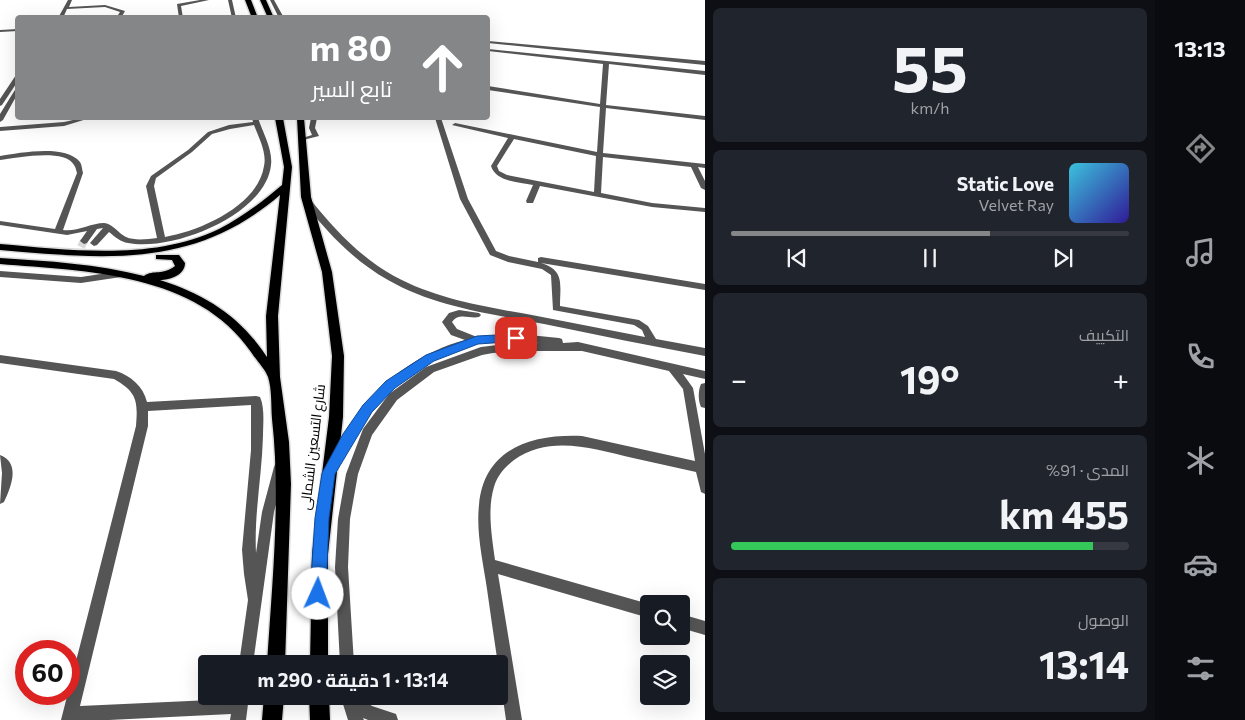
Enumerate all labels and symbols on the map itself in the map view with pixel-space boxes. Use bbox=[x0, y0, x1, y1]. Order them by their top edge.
pin bbox=[495, 317, 537, 359]
street label: شارع التسعين الشمالى bbox=[296, 383, 329, 511]
position arrow bbox=[291, 567, 343, 619]
speed limit sign: 60 bbox=[15, 640, 80, 705]

